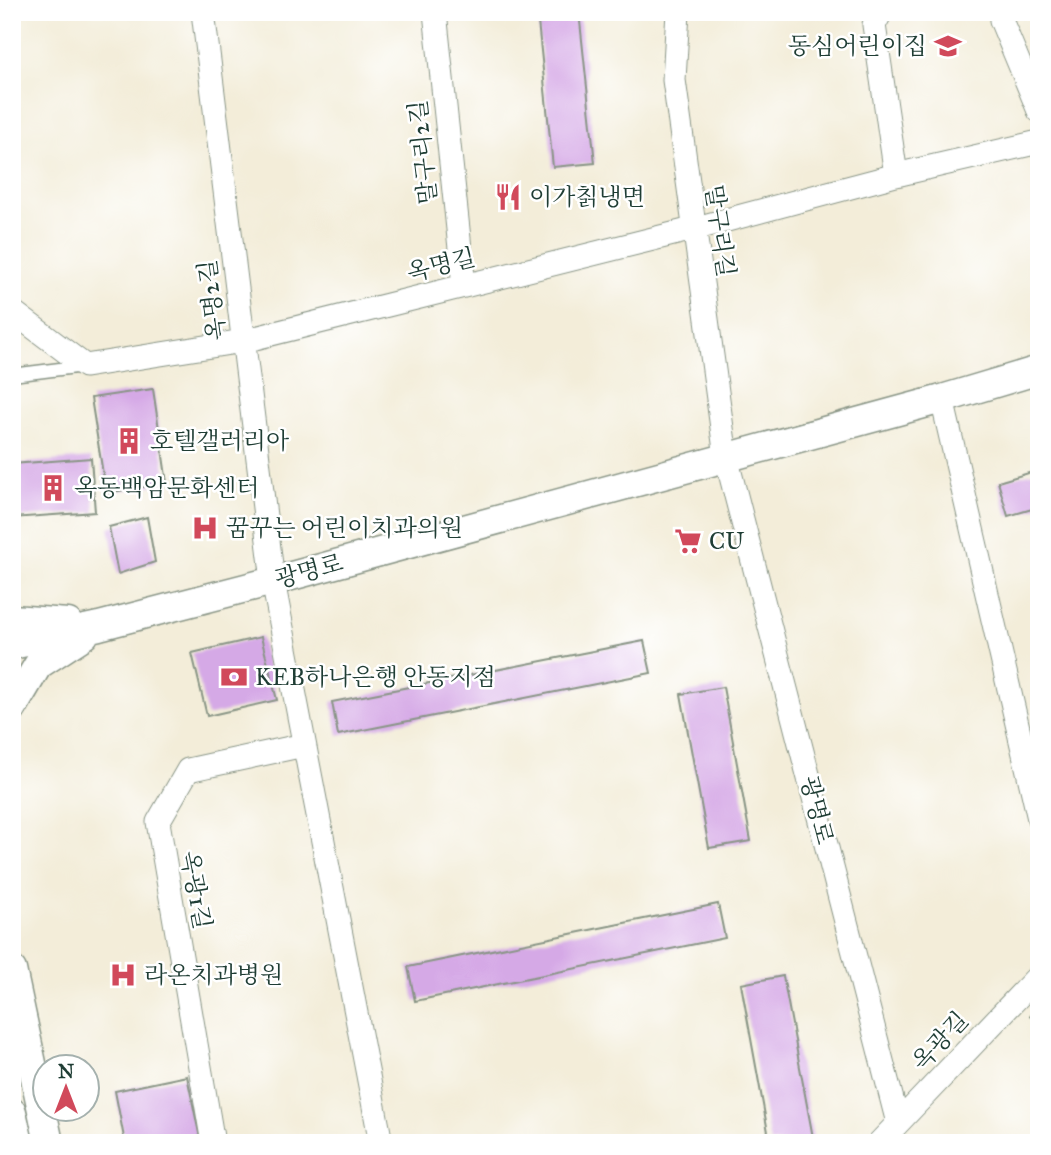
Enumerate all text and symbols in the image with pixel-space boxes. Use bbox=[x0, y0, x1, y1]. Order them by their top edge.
place label: 동심어린이집 bbox=[788, 31, 927, 61]
school or university icon: 동심어린이집 bbox=[933, 31, 963, 61]
street label: 말구리2길 bbox=[403, 98, 443, 206]
restaurant icon: 이가칡냉면 bbox=[493, 182, 523, 212]
place label: 이가칡냉면 bbox=[529, 182, 645, 212]
street label: 말구리길 bbox=[699, 183, 741, 279]
street label: 옥명길 bbox=[404, 242, 478, 288]
street label: 옥명2길 bbox=[192, 258, 232, 342]
building icon: 호텔갤러리아 bbox=[114, 426, 144, 456]
place label: 호텔갤러리아 bbox=[150, 426, 289, 456]
building icon: 옥동백암문화센터 bbox=[38, 473, 68, 503]
place label: 옥동백암문화센터 bbox=[74, 473, 259, 503]
hospital icon: 꿈꾸는 어린이치과의원 bbox=[190, 513, 220, 543]
place label: 꿈꾸는 어린이치과의원 bbox=[226, 513, 463, 543]
supermarket icon: CU bbox=[673, 526, 703, 556]
place label: CU bbox=[709, 526, 744, 556]
street label: 광명로 bbox=[272, 548, 346, 594]
bank icon: KEB하나은행 안동지점 bbox=[219, 662, 249, 692]
place label: KEB하나은행 안동지점 bbox=[255, 662, 496, 692]
street label: 광명로 bbox=[794, 773, 840, 847]
street label: 옥광1길 bbox=[174, 848, 218, 932]
hospital icon: 라온치과병원 bbox=[108, 960, 138, 990]
place label: 라온치과병원 bbox=[144, 960, 283, 990]
street label: 옥광길 bbox=[905, 1005, 975, 1077]
north arrow bbox=[32, 1054, 102, 1124]
text: N bbox=[58, 1060, 74, 1083]

